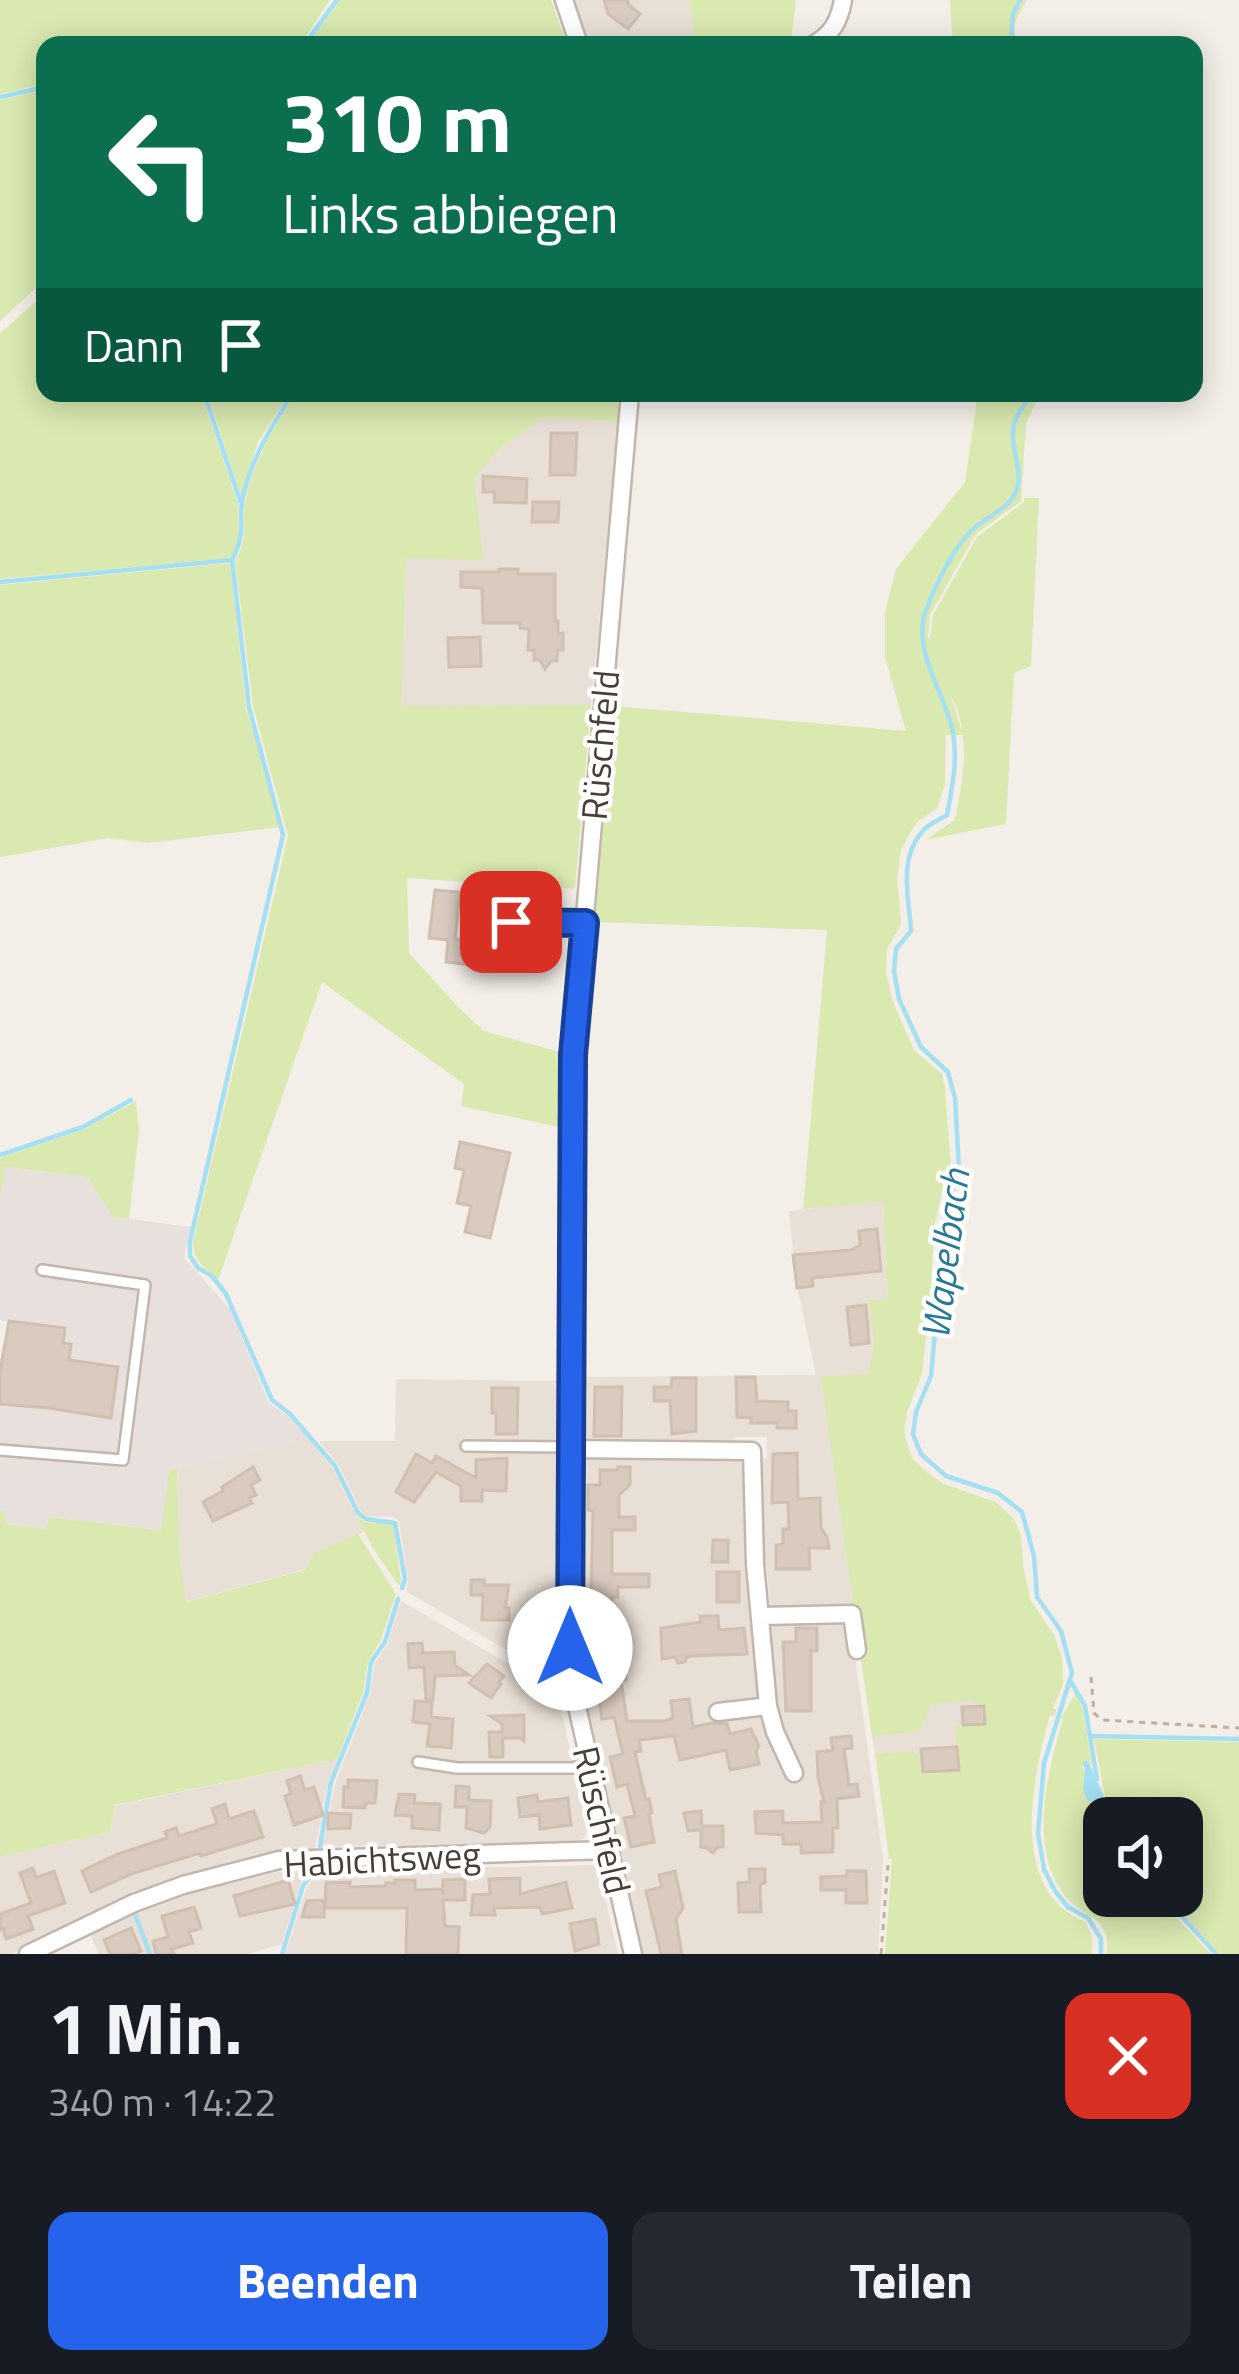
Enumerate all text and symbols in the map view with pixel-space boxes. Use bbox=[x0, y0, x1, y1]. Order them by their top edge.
text: 310 m bbox=[282, 57, 512, 185]
icon: left bbox=[84, 84, 240, 240]
text: Links abbiegen bbox=[282, 172, 619, 254]
text: Dann bbox=[84, 311, 184, 379]
icon: arrive bbox=[208, 312, 274, 378]
street label: Rüschfeld bbox=[566, 668, 633, 822]
pin bbox=[460, 871, 562, 973]
icon: arrive bbox=[478, 889, 544, 955]
water label: Wapelbach bbox=[905, 1164, 984, 1342]
position arrow bbox=[507, 1585, 633, 1711]
street label: Rüschfeld bbox=[559, 1741, 646, 1899]
map controls bbox=[1083, 1797, 1203, 1917]
button: sound bbox=[1083, 1797, 1203, 1917]
street label: Habichtsweg bbox=[282, 1826, 482, 1891]
text: 1 Min. bbox=[48, 1972, 243, 2082]
button: close bbox=[1065, 1993, 1191, 2119]
text: 340 m · 14:22 bbox=[48, 2072, 276, 2131]
button: Beenden bbox=[48, 2212, 608, 2350]
button: Teilen bbox=[632, 2212, 1191, 2350]

